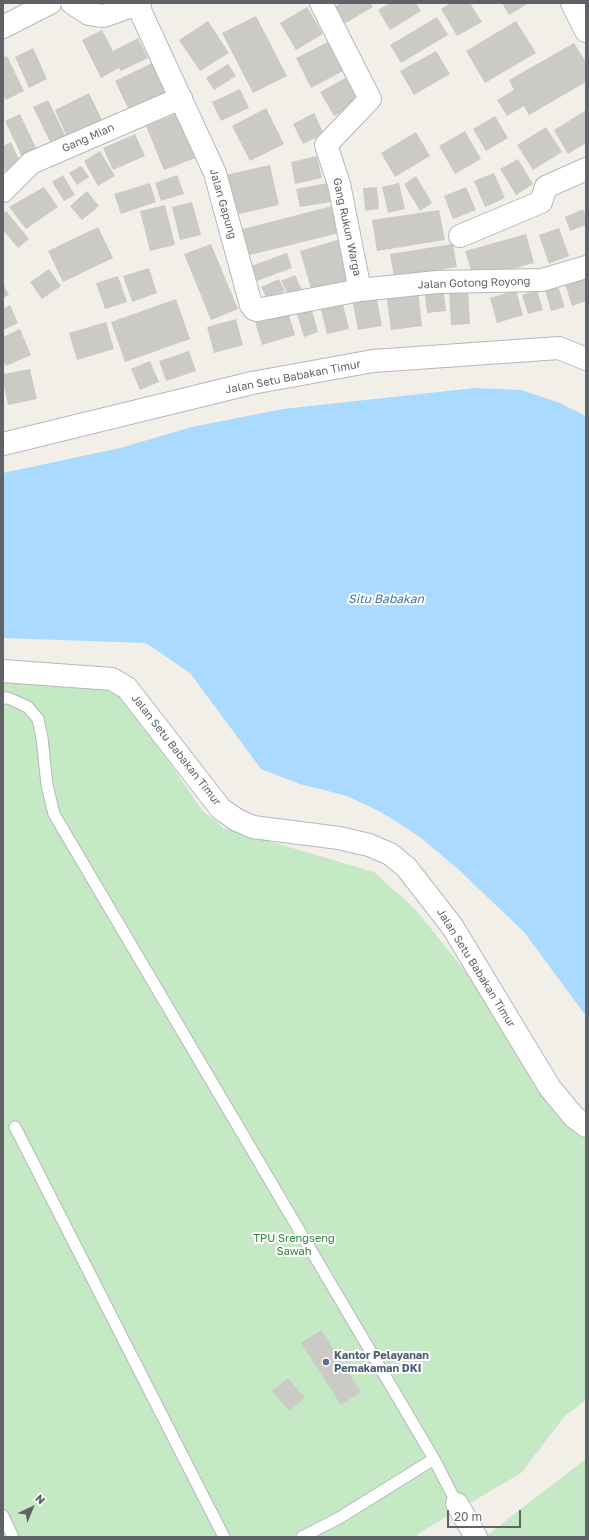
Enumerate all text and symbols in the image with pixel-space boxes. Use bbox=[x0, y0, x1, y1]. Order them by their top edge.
street label: Gang Mian bbox=[60, 121, 116, 155]
street label: Jalan Gapung bbox=[207, 167, 239, 241]
street label: Gang Rukun Warga bbox=[330, 177, 364, 277]
street label: Jalan Gotong Royong bbox=[417, 274, 531, 292]
street label: Jalan Setu Babakan Timur bbox=[224, 357, 362, 397]
water label: Situ Babakan bbox=[348, 592, 424, 606]
street label: Jalan Setu Babakan Timur bbox=[128, 692, 224, 808]
street label: Jalan Setu Babakan Timur bbox=[434, 906, 518, 1030]
park label: TPU Srengseng Sawah bbox=[253, 1232, 335, 1258]
place label: Kantor Pelayanan Pemakaman DKI bbox=[334, 1349, 429, 1375]
marker: Kantor Pelayanan Pemakaman DKI bbox=[321, 1357, 331, 1367]
north arrow bbox=[12, 1488, 52, 1528]
text: N bbox=[33, 1491, 48, 1507]
scale bar bbox=[449, 1502, 523, 1528]
text: 20 m bbox=[454, 1509, 482, 1524]

